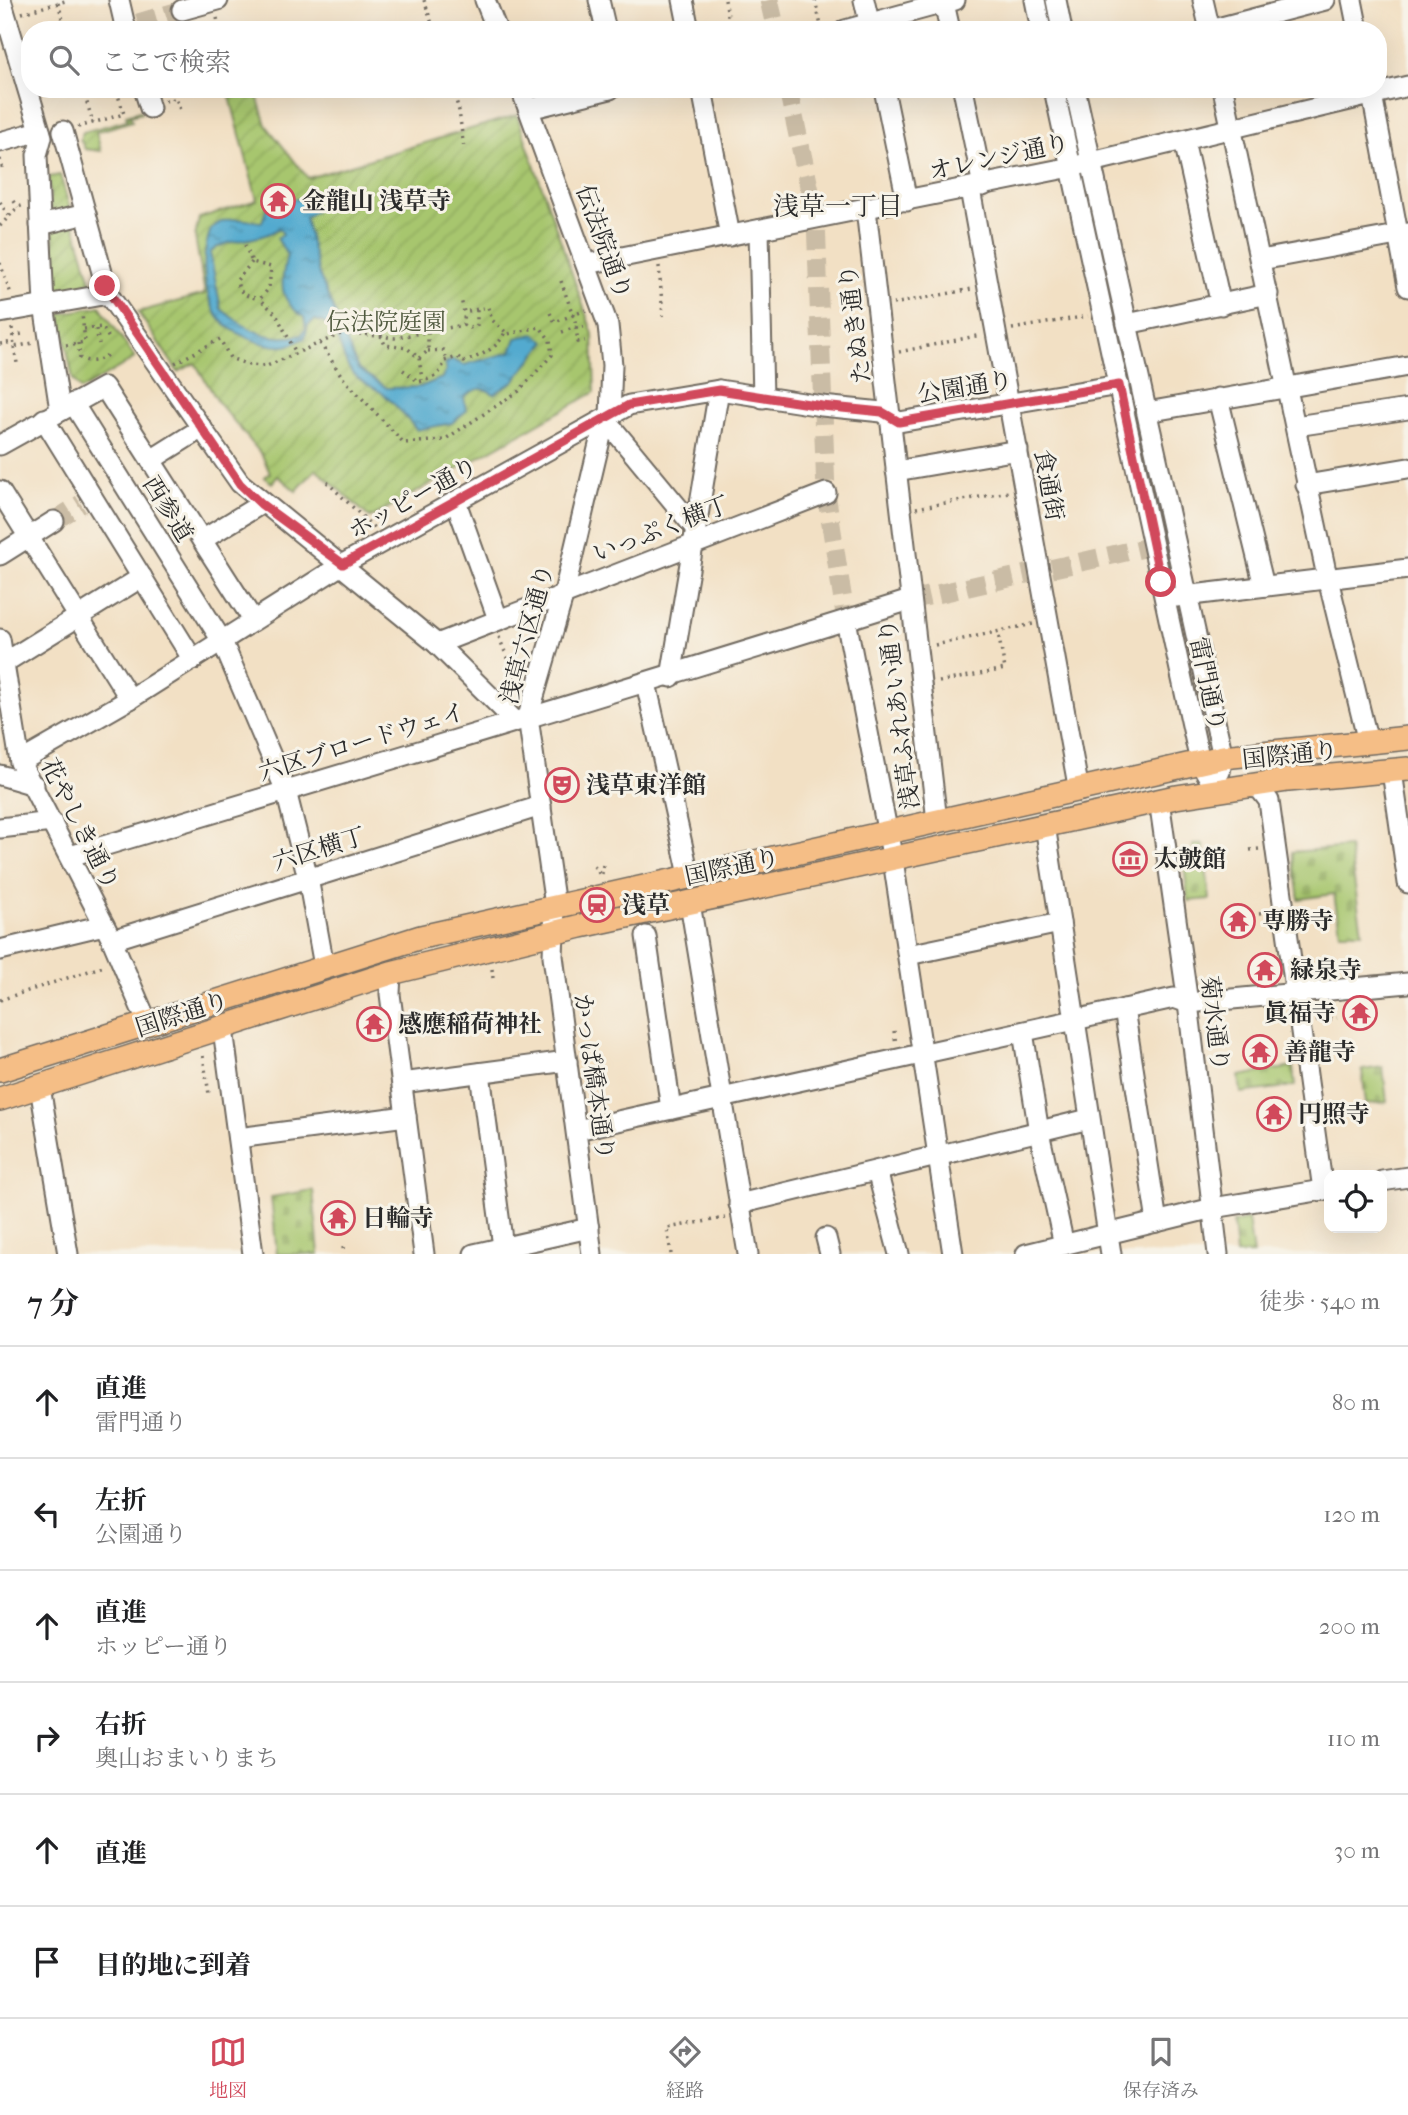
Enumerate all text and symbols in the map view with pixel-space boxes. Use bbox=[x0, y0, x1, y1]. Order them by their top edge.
search box bbox=[21, 21, 1387, 98]
icon: search bbox=[45, 41, 83, 79]
text: ここで検索 bbox=[101, 47, 231, 78]
street label: オレンジ通り bbox=[926, 128, 1072, 186]
street label: 伝法院通り bbox=[570, 181, 638, 303]
temple icon: 金龍山 浅草寺 bbox=[259, 182, 297, 220]
place label: 金龍山 浅草寺 bbox=[302, 187, 451, 215]
district label: 浅草一丁目 bbox=[773, 191, 903, 222]
street label: たぬき通り bbox=[834, 263, 876, 385]
route end bbox=[89, 270, 120, 301]
park label: 伝法院庭園 bbox=[326, 308, 446, 336]
street label: 公園通り bbox=[915, 366, 1015, 408]
street label: 食通街 bbox=[1029, 447, 1069, 523]
street label: ホッピー通り bbox=[344, 451, 482, 545]
street label: 西参道 bbox=[137, 471, 199, 547]
street label: いっぷく横丁 bbox=[589, 490, 733, 568]
street label: 浅草六区通り bbox=[495, 561, 559, 707]
route start bbox=[1145, 566, 1176, 597]
street label: 浅草ふれあい通り bbox=[873, 617, 925, 811]
street label: 雷門通り bbox=[1184, 634, 1232, 734]
street label: 六区ブロードウェイ bbox=[255, 697, 469, 787]
street label: 国際通り bbox=[1241, 736, 1339, 774]
street label: 花やしき通り bbox=[35, 753, 125, 895]
theatre icon: 浅草東洋館 bbox=[543, 766, 581, 804]
place label: 浅草東洋館 bbox=[586, 771, 706, 799]
street label: 六区横丁 bbox=[269, 822, 369, 876]
museum icon: 太皷館 bbox=[1111, 840, 1149, 878]
street label: 国際通り bbox=[682, 843, 782, 891]
place label: 太皷館 bbox=[1154, 845, 1226, 873]
station icon: 浅草 bbox=[578, 886, 616, 924]
place label: 浅草 bbox=[622, 891, 670, 919]
temple icon: 専勝寺 bbox=[1219, 902, 1257, 940]
place label: 専勝寺 bbox=[1262, 907, 1334, 935]
temple icon: 緑泉寺 bbox=[1246, 951, 1284, 989]
place label: 緑泉寺 bbox=[1290, 956, 1362, 984]
street label: 菊水通り bbox=[1195, 975, 1235, 1073]
street label: 国際通り bbox=[132, 986, 232, 1042]
street label: かっぱ橋本通り bbox=[568, 992, 620, 1162]
temple icon: 眞福寺 bbox=[1341, 994, 1379, 1032]
place label: 眞福寺 bbox=[1264, 999, 1336, 1027]
temple icon: 感應稲荷神社 bbox=[355, 1005, 393, 1043]
place label: 感應稲荷神社 bbox=[398, 1010, 542, 1038]
temple icon: 善龍寺 bbox=[1241, 1033, 1279, 1071]
place label: 善龍寺 bbox=[1284, 1038, 1356, 1066]
temple icon: 円照寺 bbox=[1255, 1095, 1293, 1133]
place label: 円照寺 bbox=[1298, 1100, 1370, 1128]
map controls bbox=[1324, 1170, 1387, 1233]
button: locate bbox=[1324, 1170, 1387, 1233]
temple icon: 日輪寺 bbox=[319, 1199, 357, 1237]
place label: 日輪寺 bbox=[362, 1204, 434, 1232]
text: 7 分 bbox=[28, 1286, 79, 1321]
text: 徒歩 · 540 m bbox=[1259, 1288, 1380, 1315]
text: 直進 bbox=[95, 1373, 147, 1404]
icon: ahead bbox=[28, 1383, 66, 1421]
text: 80 m bbox=[1332, 1389, 1380, 1416]
text: 雷門通り bbox=[95, 1409, 187, 1436]
text: 左折 bbox=[95, 1485, 147, 1516]
icon: left bbox=[28, 1495, 66, 1533]
text: 120 m bbox=[1323, 1501, 1380, 1528]
text: 公園通り bbox=[95, 1521, 187, 1548]
text: 直進 bbox=[95, 1597, 147, 1628]
icon: ahead bbox=[28, 1607, 66, 1645]
text: 200 m bbox=[1319, 1613, 1380, 1640]
text: ホッピー通り bbox=[95, 1633, 232, 1660]
text: 右折 bbox=[95, 1709, 147, 1740]
icon: right bbox=[28, 1719, 66, 1757]
text: 110 m bbox=[1327, 1725, 1380, 1752]
text: 奥山おまいりまち bbox=[95, 1745, 279, 1772]
icon: ahead bbox=[28, 1831, 66, 1869]
text: 30 m bbox=[1334, 1837, 1380, 1864]
text: 直進 bbox=[95, 1838, 147, 1869]
icon: arrive bbox=[28, 1943, 66, 1981]
text: 目的地に到着 bbox=[95, 1950, 251, 1981]
tab: 地図 bbox=[209, 2033, 247, 2102]
tab: 経路 bbox=[666, 2033, 704, 2102]
tab: 保存済み bbox=[1123, 2033, 1199, 2102]

